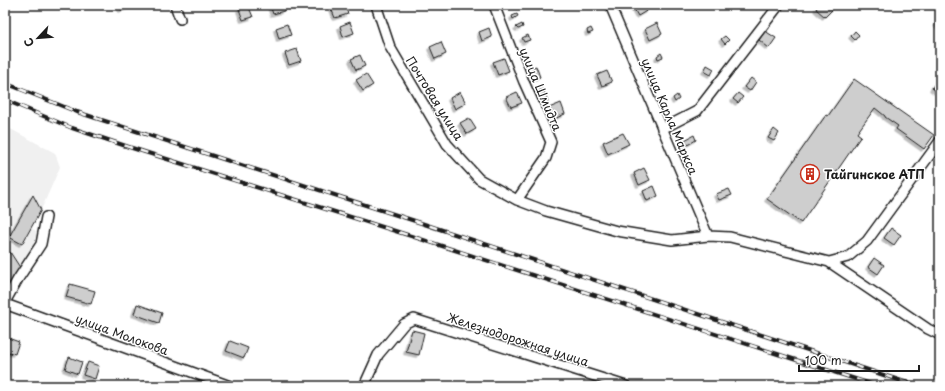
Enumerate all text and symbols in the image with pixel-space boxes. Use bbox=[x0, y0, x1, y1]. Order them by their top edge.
north arrow bbox=[18, 18, 58, 58]
text: С bbox=[19, 35, 38, 50]
street label: улица Шмидта bbox=[515, 45, 567, 134]
street label: Почтовая улица bbox=[402, 53, 468, 144]
street label: улица Карла Маркса bbox=[637, 55, 703, 178]
building icon: Тайгинское АТП bbox=[799, 163, 821, 185]
place label: Тайгинское АТП bbox=[824, 165, 925, 183]
street label: Железнодорожная улица bbox=[445, 308, 592, 371]
street label: улица Молокова bbox=[73, 309, 171, 359]
scale bar bbox=[799, 347, 919, 373]
text: 100 m bbox=[805, 351, 842, 369]

